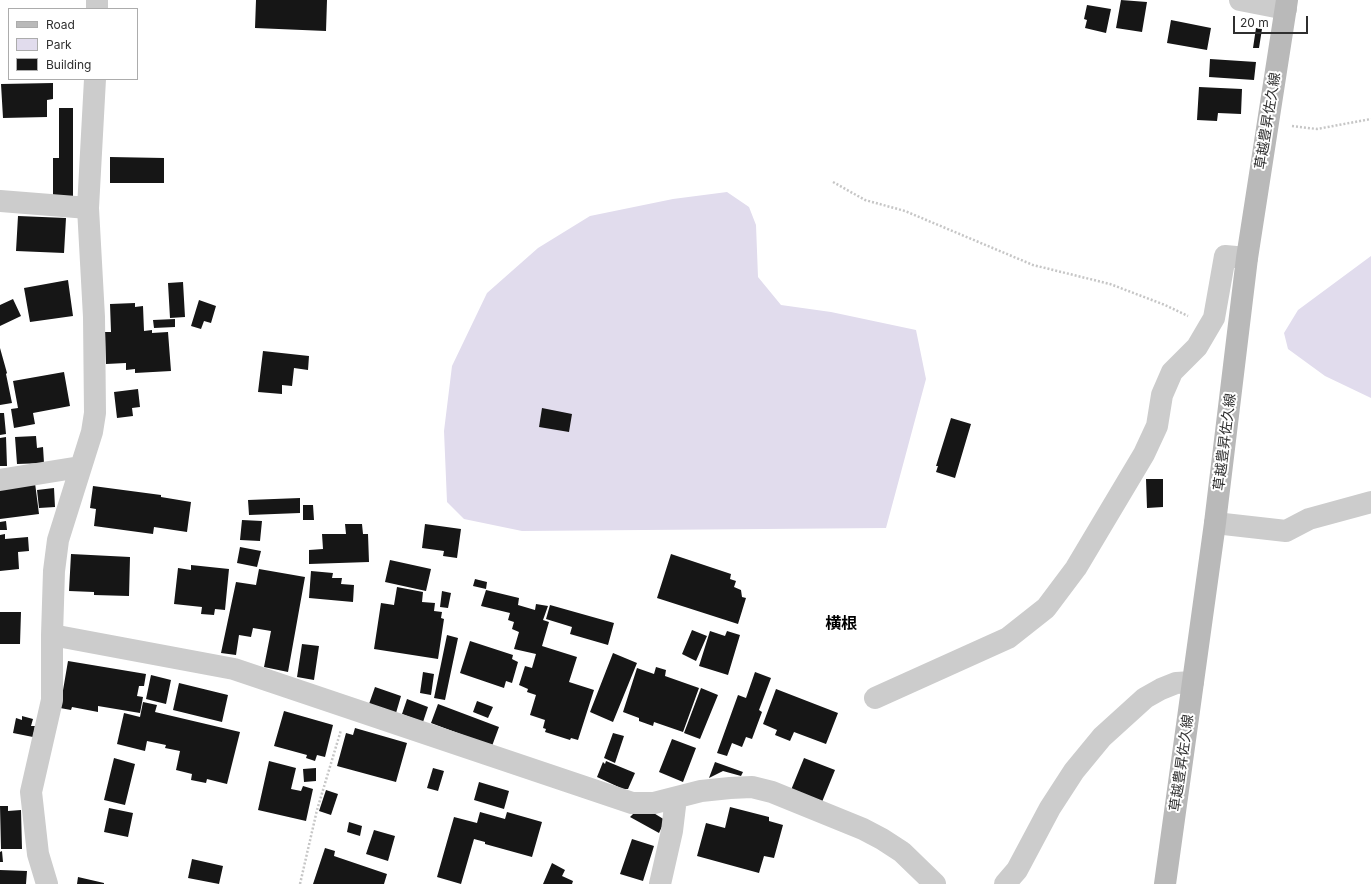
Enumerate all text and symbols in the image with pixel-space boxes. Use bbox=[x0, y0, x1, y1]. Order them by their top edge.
legend bbox=[8, 8, 138, 80]
scale bar bbox=[1235, 8, 1310, 34]
text: 20 m bbox=[1240, 15, 1269, 30]
text: Road bbox=[46, 17, 75, 32]
text: Park bbox=[46, 37, 72, 52]
text: Building bbox=[46, 57, 91, 72]
street label: 草越豊昇佐久線 bbox=[1252, 71, 1284, 171]
street label: 草越豊昇佐久線 bbox=[1211, 392, 1239, 492]
district label: 横根 bbox=[825, 614, 857, 634]
street label: 草越豊昇佐久線 bbox=[1167, 713, 1197, 813]

